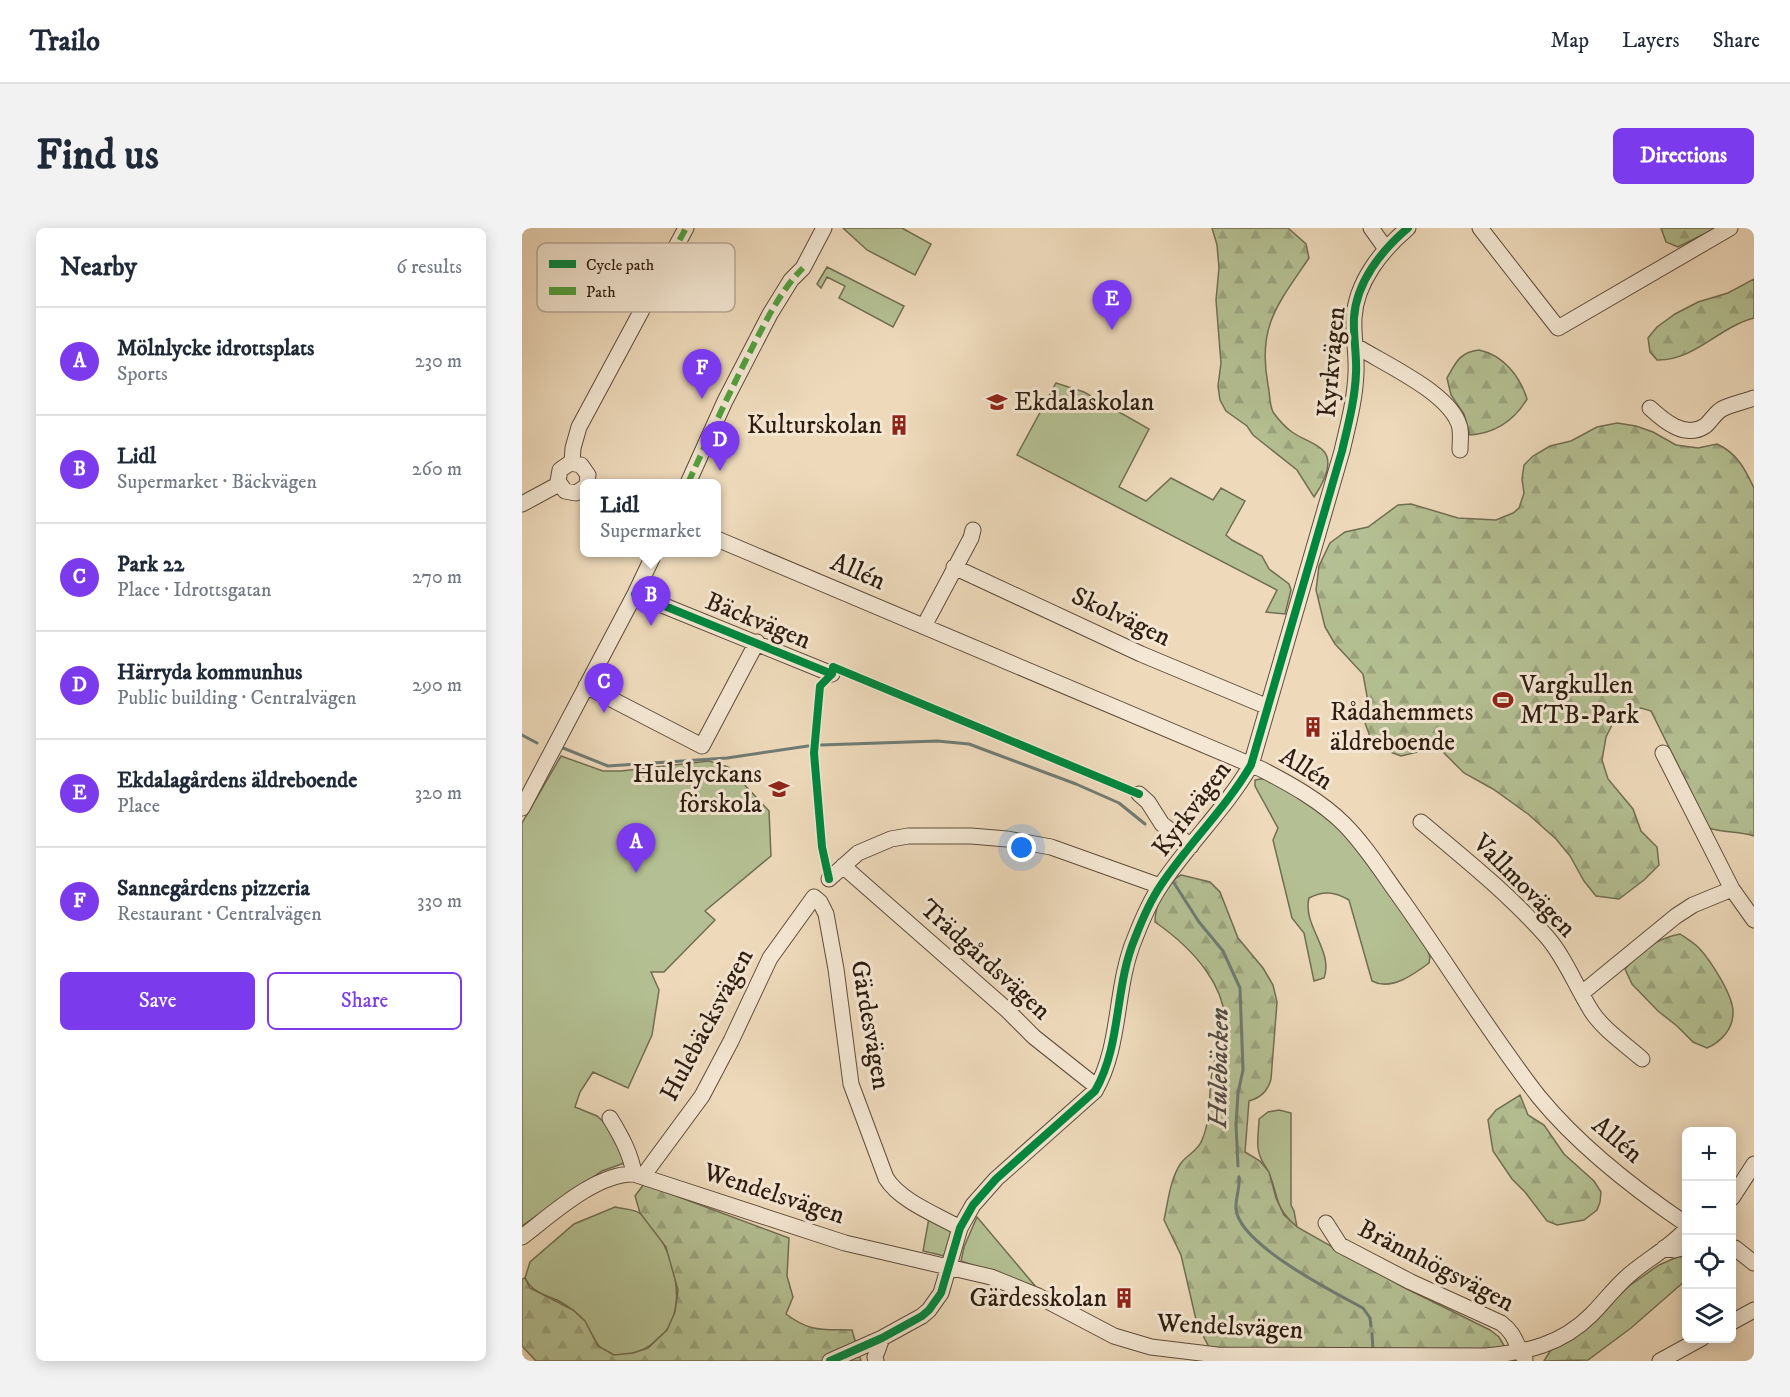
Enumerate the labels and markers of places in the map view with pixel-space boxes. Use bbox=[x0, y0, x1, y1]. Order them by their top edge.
pin: E bbox=[1092, 280, 1132, 330]
pin: F bbox=[682, 350, 722, 399]
place label: Ekdalaskolan bbox=[1014, 386, 1155, 419]
school or university icon: Ekdalaskolan bbox=[985, 390, 1009, 414]
place label: Kulturskolan bbox=[747, 409, 882, 442]
building icon: Kulturskolan bbox=[887, 413, 911, 437]
pin: D bbox=[700, 422, 740, 471]
pin: B bbox=[632, 576, 670, 626]
pin: C bbox=[584, 664, 623, 713]
place label: Vargkullen MTB-Park bbox=[1519, 669, 1639, 732]
sports icon: Vargkullen MTB-Park bbox=[1491, 688, 1515, 712]
place label: Rådahemmets äldreboende bbox=[1330, 696, 1473, 759]
building icon: Rådahemmets äldreboende bbox=[1301, 715, 1325, 739]
place label: Hulelyckans förskola bbox=[632, 758, 762, 821]
school or university icon: Hulelyckans förskola bbox=[767, 777, 791, 801]
pin: A bbox=[616, 824, 656, 873]
place label: Gärdesskolan bbox=[969, 1282, 1107, 1315]
building icon: Gärdesskolan bbox=[1112, 1286, 1136, 1310]

